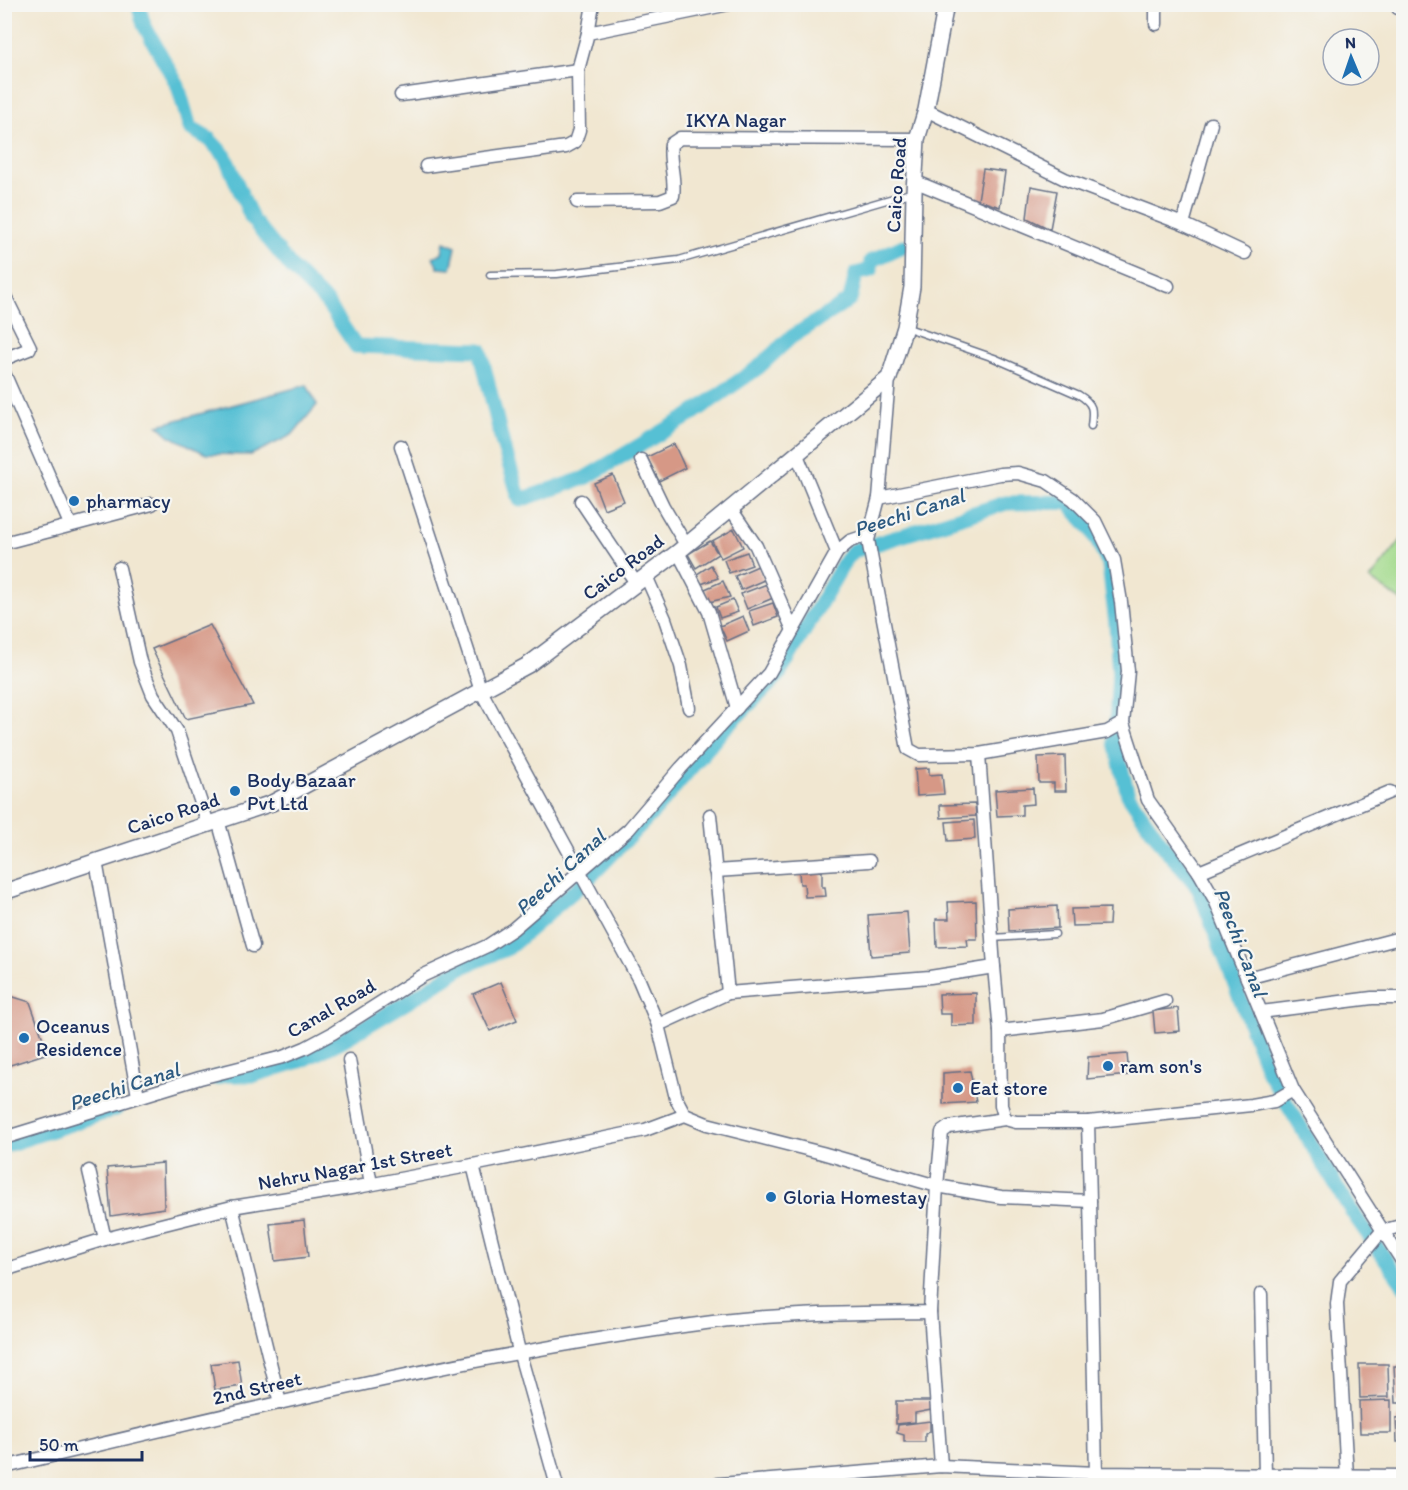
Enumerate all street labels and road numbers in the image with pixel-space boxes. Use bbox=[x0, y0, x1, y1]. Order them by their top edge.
street label: IKYA Nagar bbox=[686, 108, 787, 132]
street label: Caico Road bbox=[881, 136, 911, 234]
street label: Caico Road bbox=[578, 528, 669, 605]
street label: Caico Road bbox=[124, 787, 222, 839]
street label: Canal Road bbox=[282, 973, 380, 1043]
street label: Nehru Nagar 1st Street bbox=[256, 1137, 454, 1195]
street label: 2nd Street bbox=[210, 1366, 304, 1410]

